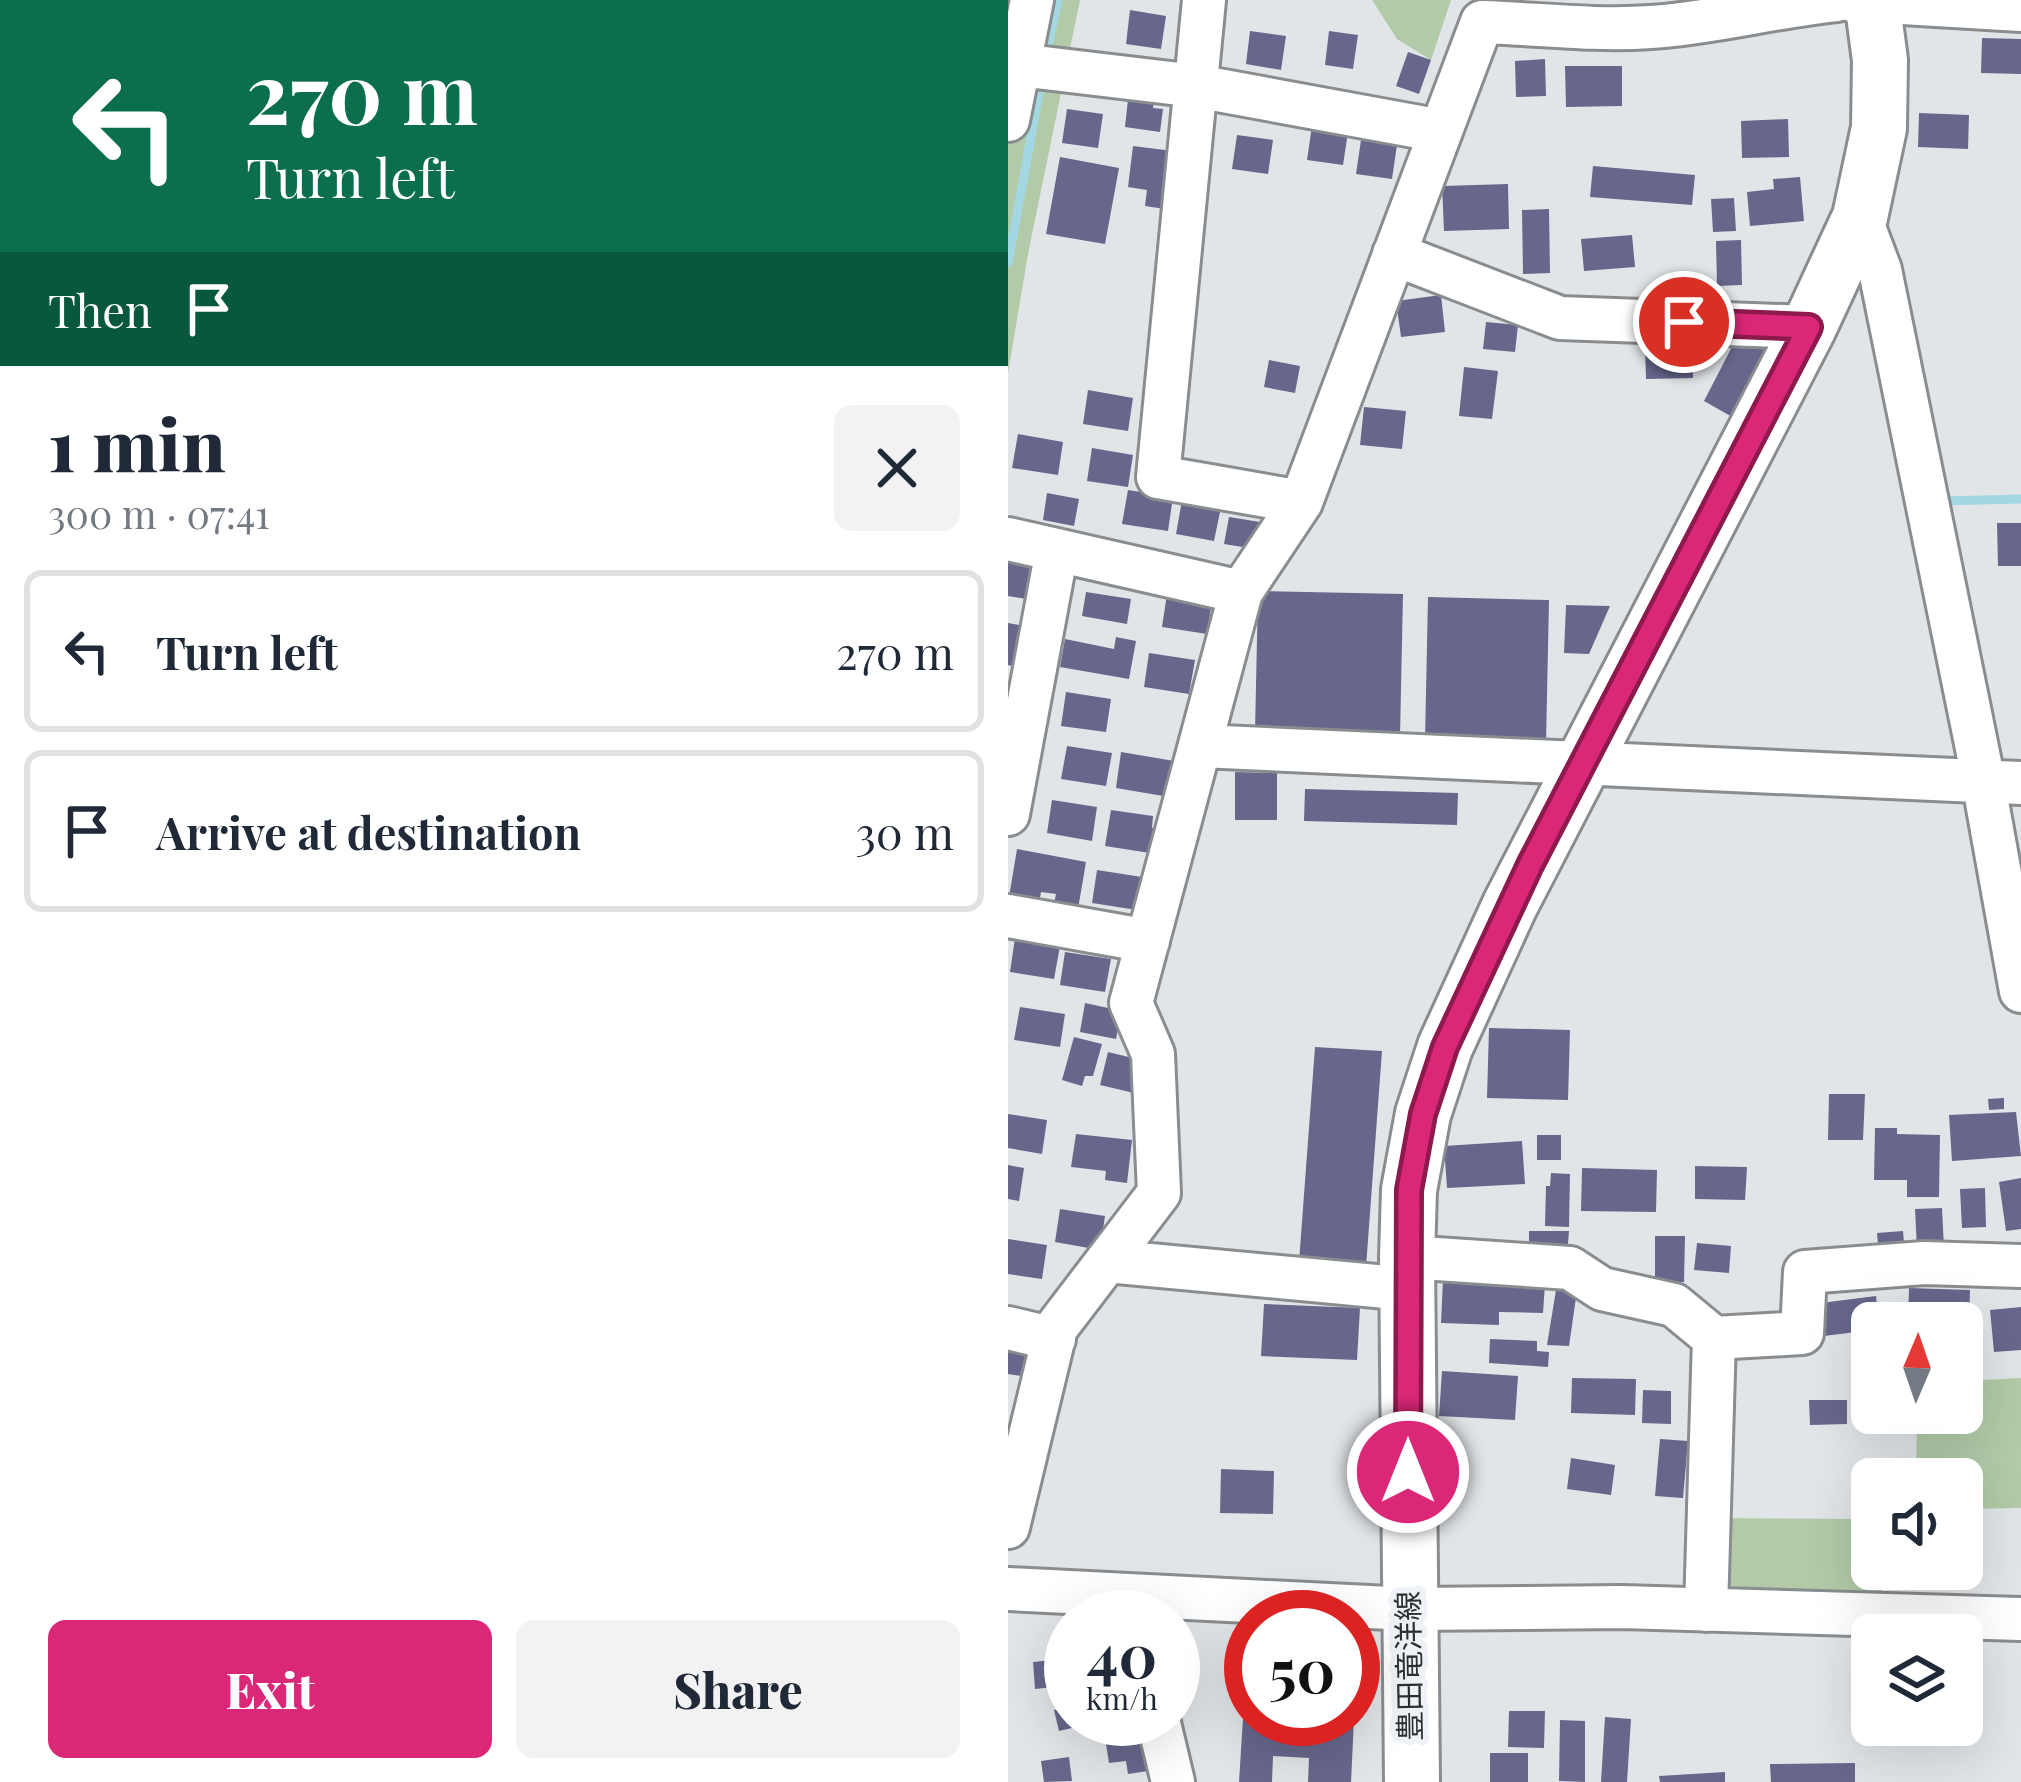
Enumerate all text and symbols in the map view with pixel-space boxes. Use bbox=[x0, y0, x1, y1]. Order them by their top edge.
text: 270 m bbox=[246, 34, 478, 146]
icon: left bbox=[48, 48, 204, 204]
text: Turn left bbox=[246, 141, 455, 213]
pin bbox=[1633, 271, 1735, 373]
icon: arrive bbox=[176, 276, 242, 342]
text: Then bbox=[48, 279, 152, 339]
icon: arrive bbox=[1651, 289, 1717, 355]
text: 1 min bbox=[48, 394, 226, 490]
button: close bbox=[834, 405, 960, 531]
text: 300 m · 07:41 bbox=[48, 487, 270, 539]
icon: left bbox=[54, 618, 120, 684]
text: Turn left bbox=[156, 621, 338, 681]
text: 270 m bbox=[836, 621, 954, 681]
icon: arrive bbox=[54, 798, 120, 864]
text: Arrive at destination bbox=[156, 801, 581, 861]
text: 30 m bbox=[856, 801, 954, 861]
north arrow bbox=[1851, 1302, 1983, 1434]
map controls bbox=[1851, 1302, 1983, 1746]
position arrow bbox=[1345, 1409, 1471, 1535]
button: sound bbox=[1851, 1458, 1983, 1590]
speed limit sign: 50 bbox=[1224, 1590, 1380, 1746]
street label: 豊田竜洋線 bbox=[1387, 1591, 1429, 1741]
text: 40 bbox=[1087, 1613, 1157, 1693]
button: layers bbox=[1851, 1614, 1983, 1746]
button: Exit bbox=[48, 1620, 492, 1758]
button: Share bbox=[516, 1620, 960, 1758]
text: km/h bbox=[1086, 1678, 1158, 1718]

